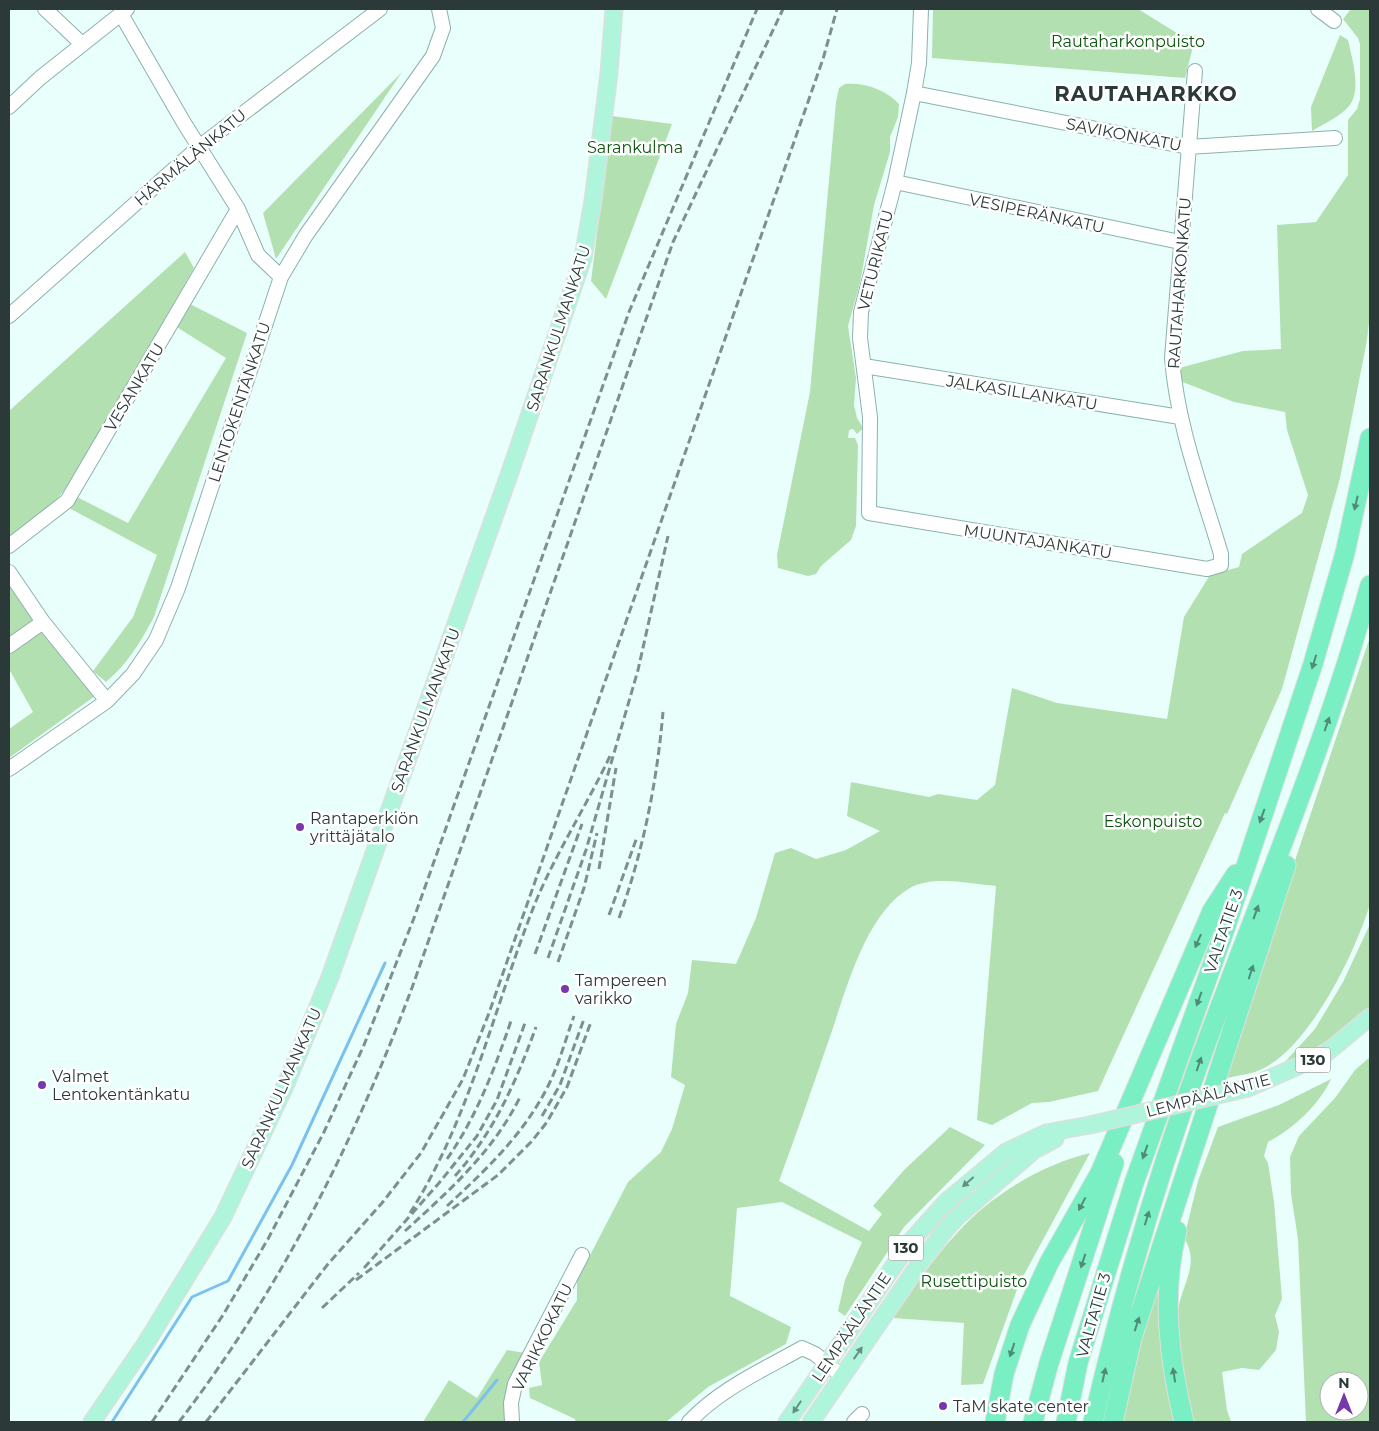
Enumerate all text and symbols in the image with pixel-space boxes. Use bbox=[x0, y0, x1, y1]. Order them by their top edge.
park label: Rautaharkonpuisto bbox=[1051, 32, 1205, 51]
district label: RAUTAHARKKO bbox=[1054, 81, 1238, 106]
street label: HÄRMÄLÄNKATU bbox=[130, 104, 250, 210]
street label: SAVIKONKATU bbox=[1065, 114, 1183, 155]
park label: Sarankulma bbox=[587, 138, 683, 157]
street label: VESIPERÄNKATU bbox=[967, 189, 1107, 237]
street label: RAUTAHARKONKATU bbox=[1164, 197, 1195, 370]
street label: VETURIKATU bbox=[854, 208, 897, 312]
street label: SARANKULMANKATU bbox=[523, 243, 594, 414]
street label: LENTOKENTÄNKATU bbox=[204, 319, 274, 485]
street label: VESANKATU bbox=[101, 340, 168, 435]
street label: JALKASILLANKATU bbox=[944, 371, 1099, 414]
one-way arrow bbox=[1352, 495, 1360, 510]
street label: MUUNTAJANKATU bbox=[962, 520, 1113, 563]
street label: SARANKULMANKATU bbox=[387, 625, 464, 795]
one-way arrow bbox=[1309, 655, 1317, 670]
one-way arrow bbox=[1323, 716, 1331, 731]
place label: Rantaperkiön yrittäjätalo bbox=[309, 809, 419, 846]
one-way arrow bbox=[1258, 809, 1266, 824]
park label: Eskonpuisto bbox=[1104, 812, 1202, 831]
marker: Rantaperkiön yrittäjätalo bbox=[294, 821, 306, 833]
street label: VALTATIE 3 bbox=[1200, 887, 1247, 976]
one-way arrow bbox=[1252, 904, 1260, 919]
one-way arrow bbox=[1194, 934, 1202, 948]
one-way arrow bbox=[1247, 965, 1255, 980]
place label: Tampereen varikko bbox=[575, 971, 667, 1008]
marker: Tampereen varikko bbox=[559, 983, 571, 995]
one-way arrow bbox=[1195, 992, 1203, 1007]
street label: SARANKULMANKATU bbox=[237, 1005, 326, 1172]
road number: 130 bbox=[1296, 1048, 1330, 1072]
one-way arrow bbox=[1195, 1056, 1203, 1071]
place label: Valmet Lentokentänkatu bbox=[52, 1067, 190, 1104]
street label: LEMPÄÄLÄNTIE bbox=[1144, 1069, 1272, 1121]
marker: Valmet Lentokentänkatu bbox=[36, 1079, 48, 1091]
one-way arrow bbox=[1141, 1145, 1149, 1160]
one-way arrow bbox=[962, 1176, 975, 1187]
one-way arrow bbox=[1078, 1197, 1086, 1211]
one-way arrow bbox=[1144, 1211, 1152, 1226]
road number: 130 bbox=[888, 1236, 924, 1260]
one-way arrow bbox=[1079, 1254, 1087, 1269]
street label: LEMPÄÄLÄNTIE bbox=[807, 1268, 895, 1386]
street label: VALTATIE 3 bbox=[1072, 1270, 1115, 1360]
park label: Rusettipuisto bbox=[921, 1272, 1027, 1291]
street label: VARIKKOKATU bbox=[508, 1280, 577, 1394]
one-way arrow bbox=[1133, 1316, 1141, 1331]
one-way arrow bbox=[1008, 1343, 1015, 1358]
one-way arrow bbox=[853, 1346, 863, 1360]
one-way arrow bbox=[1169, 1366, 1177, 1382]
one-way arrow bbox=[1100, 1367, 1108, 1382]
north arrow bbox=[1319, 1371, 1369, 1421]
text: N bbox=[1338, 1374, 1350, 1392]
place label: TaM skate center bbox=[953, 1397, 1089, 1416]
marker: TaM skate center bbox=[937, 1400, 949, 1412]
one-way arrow bbox=[792, 1401, 802, 1414]

